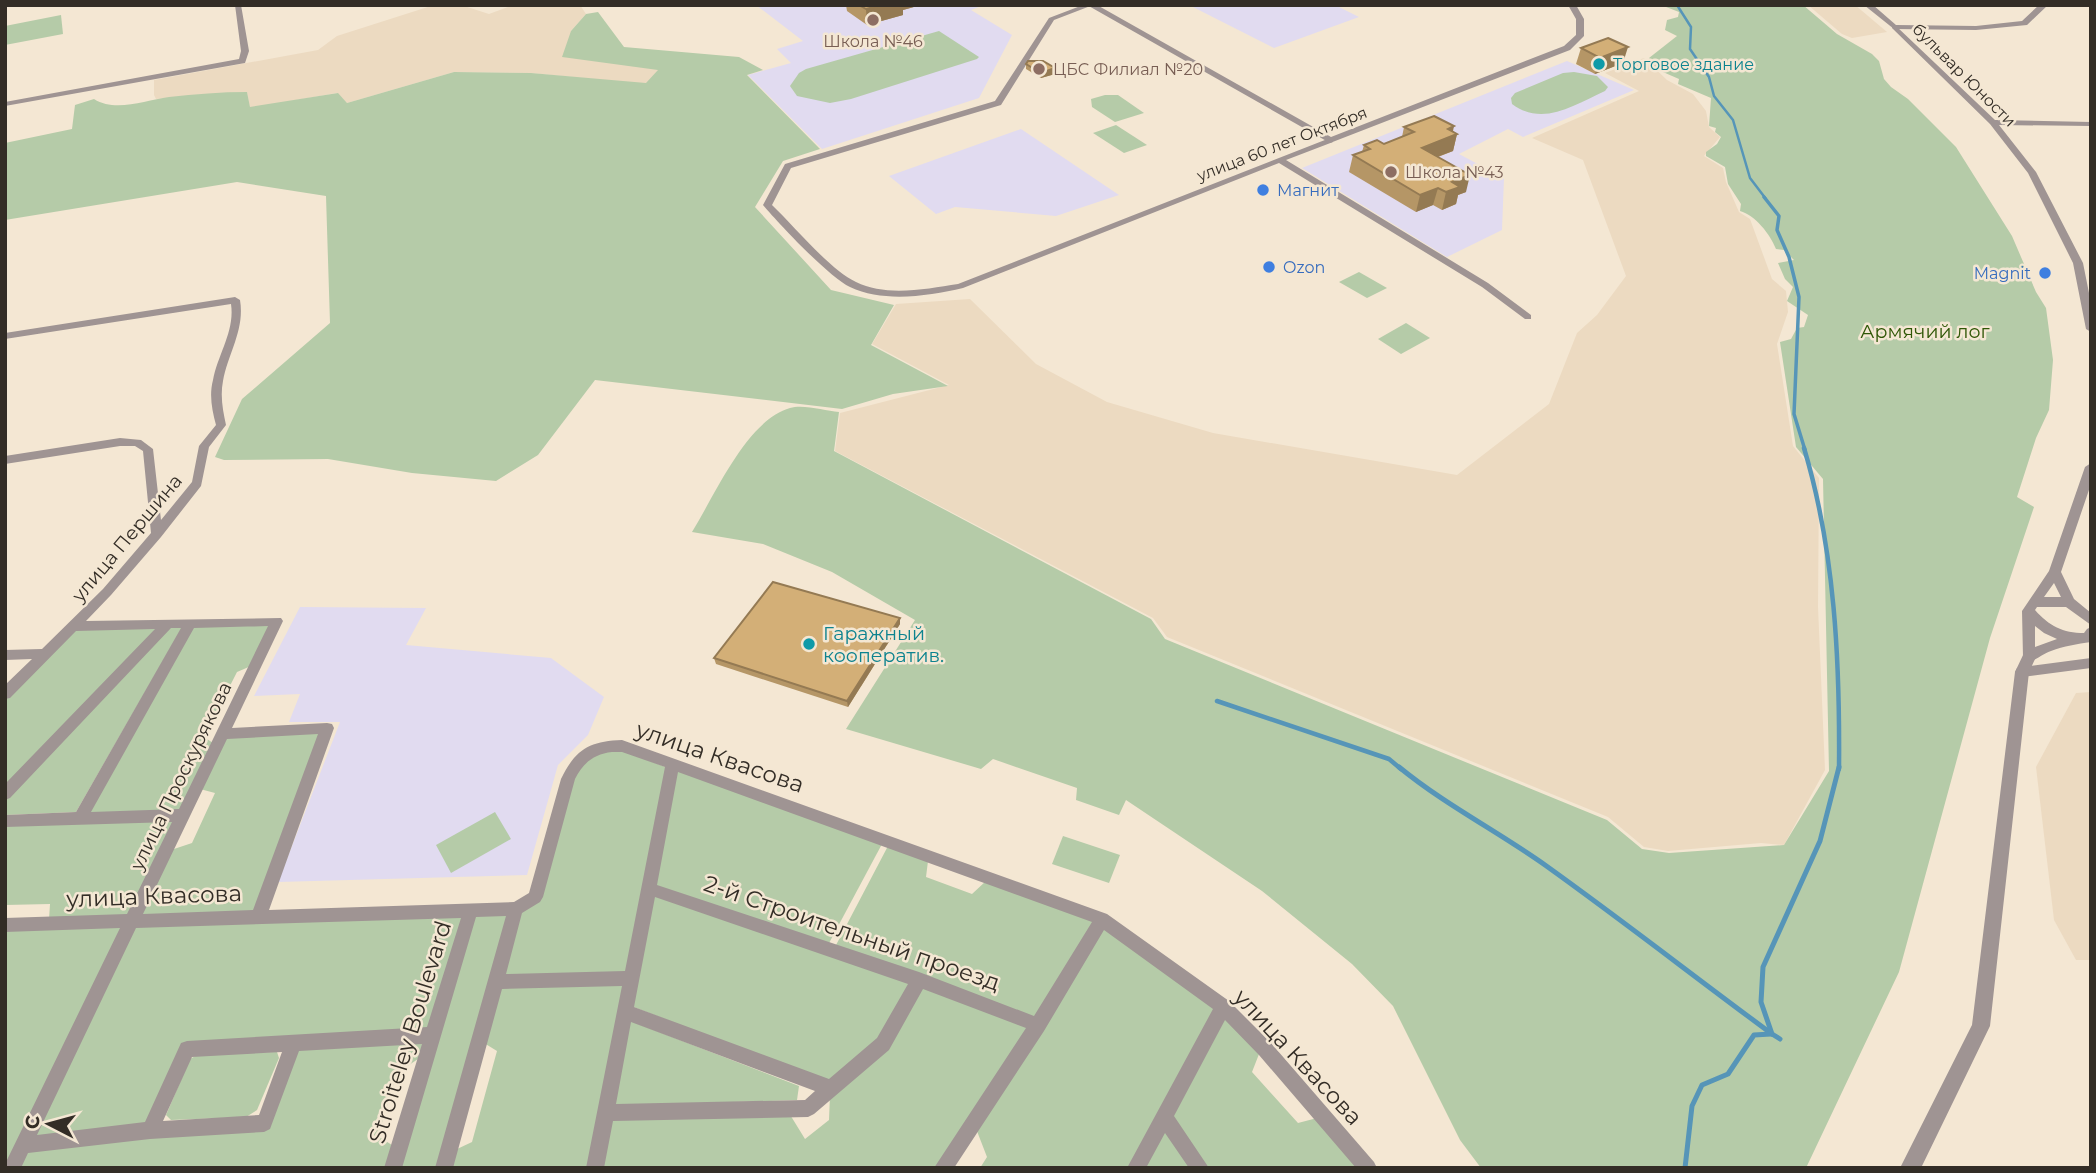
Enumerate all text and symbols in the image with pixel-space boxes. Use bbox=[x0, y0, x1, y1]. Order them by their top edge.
marker: Школа №46 bbox=[865, 12, 881, 28]
street label: бульвар Юности bbox=[1908, 19, 2020, 131]
place label: Школа №46 bbox=[823, 32, 923, 51]
place label: Торговое здание bbox=[1613, 55, 1754, 74]
marker: Торговое здание bbox=[1591, 56, 1607, 72]
place label: ЦБС Филиал №20 bbox=[1053, 60, 1203, 79]
marker: ЦБС Филиал №20 bbox=[1031, 61, 1047, 77]
street label: улица 60 лет Октября bbox=[1193, 103, 1370, 186]
place label: Школа №43 bbox=[1405, 163, 1504, 182]
marker: Школа №43 bbox=[1383, 164, 1399, 180]
place label: Магнит bbox=[1277, 181, 1339, 200]
marker: Магнит bbox=[1255, 182, 1271, 198]
place label: Ozon bbox=[1283, 258, 1325, 277]
marker: Ozon bbox=[1261, 259, 1277, 275]
place label: Magnit bbox=[1974, 264, 2031, 283]
marker: Magnit bbox=[2037, 265, 2053, 281]
park label: Армячий лог bbox=[1860, 320, 1990, 343]
street label: улица Першина bbox=[66, 470, 187, 607]
place label: Гаражный кооператив. bbox=[823, 622, 944, 667]
marker: Гаражный кооператив. bbox=[801, 636, 817, 652]
street label: улица Проскурякова bbox=[125, 678, 237, 875]
street label: улица Квасова bbox=[631, 715, 808, 799]
street label: 2-й Строительный проезд bbox=[700, 869, 1004, 997]
street label: улица Квасова bbox=[65, 879, 242, 913]
street label: Stroiteley Boulevard bbox=[363, 917, 457, 1147]
street label: улица Квасова bbox=[1227, 982, 1368, 1131]
north arrow bbox=[14, 1089, 84, 1159]
text: С bbox=[20, 1114, 45, 1130]

